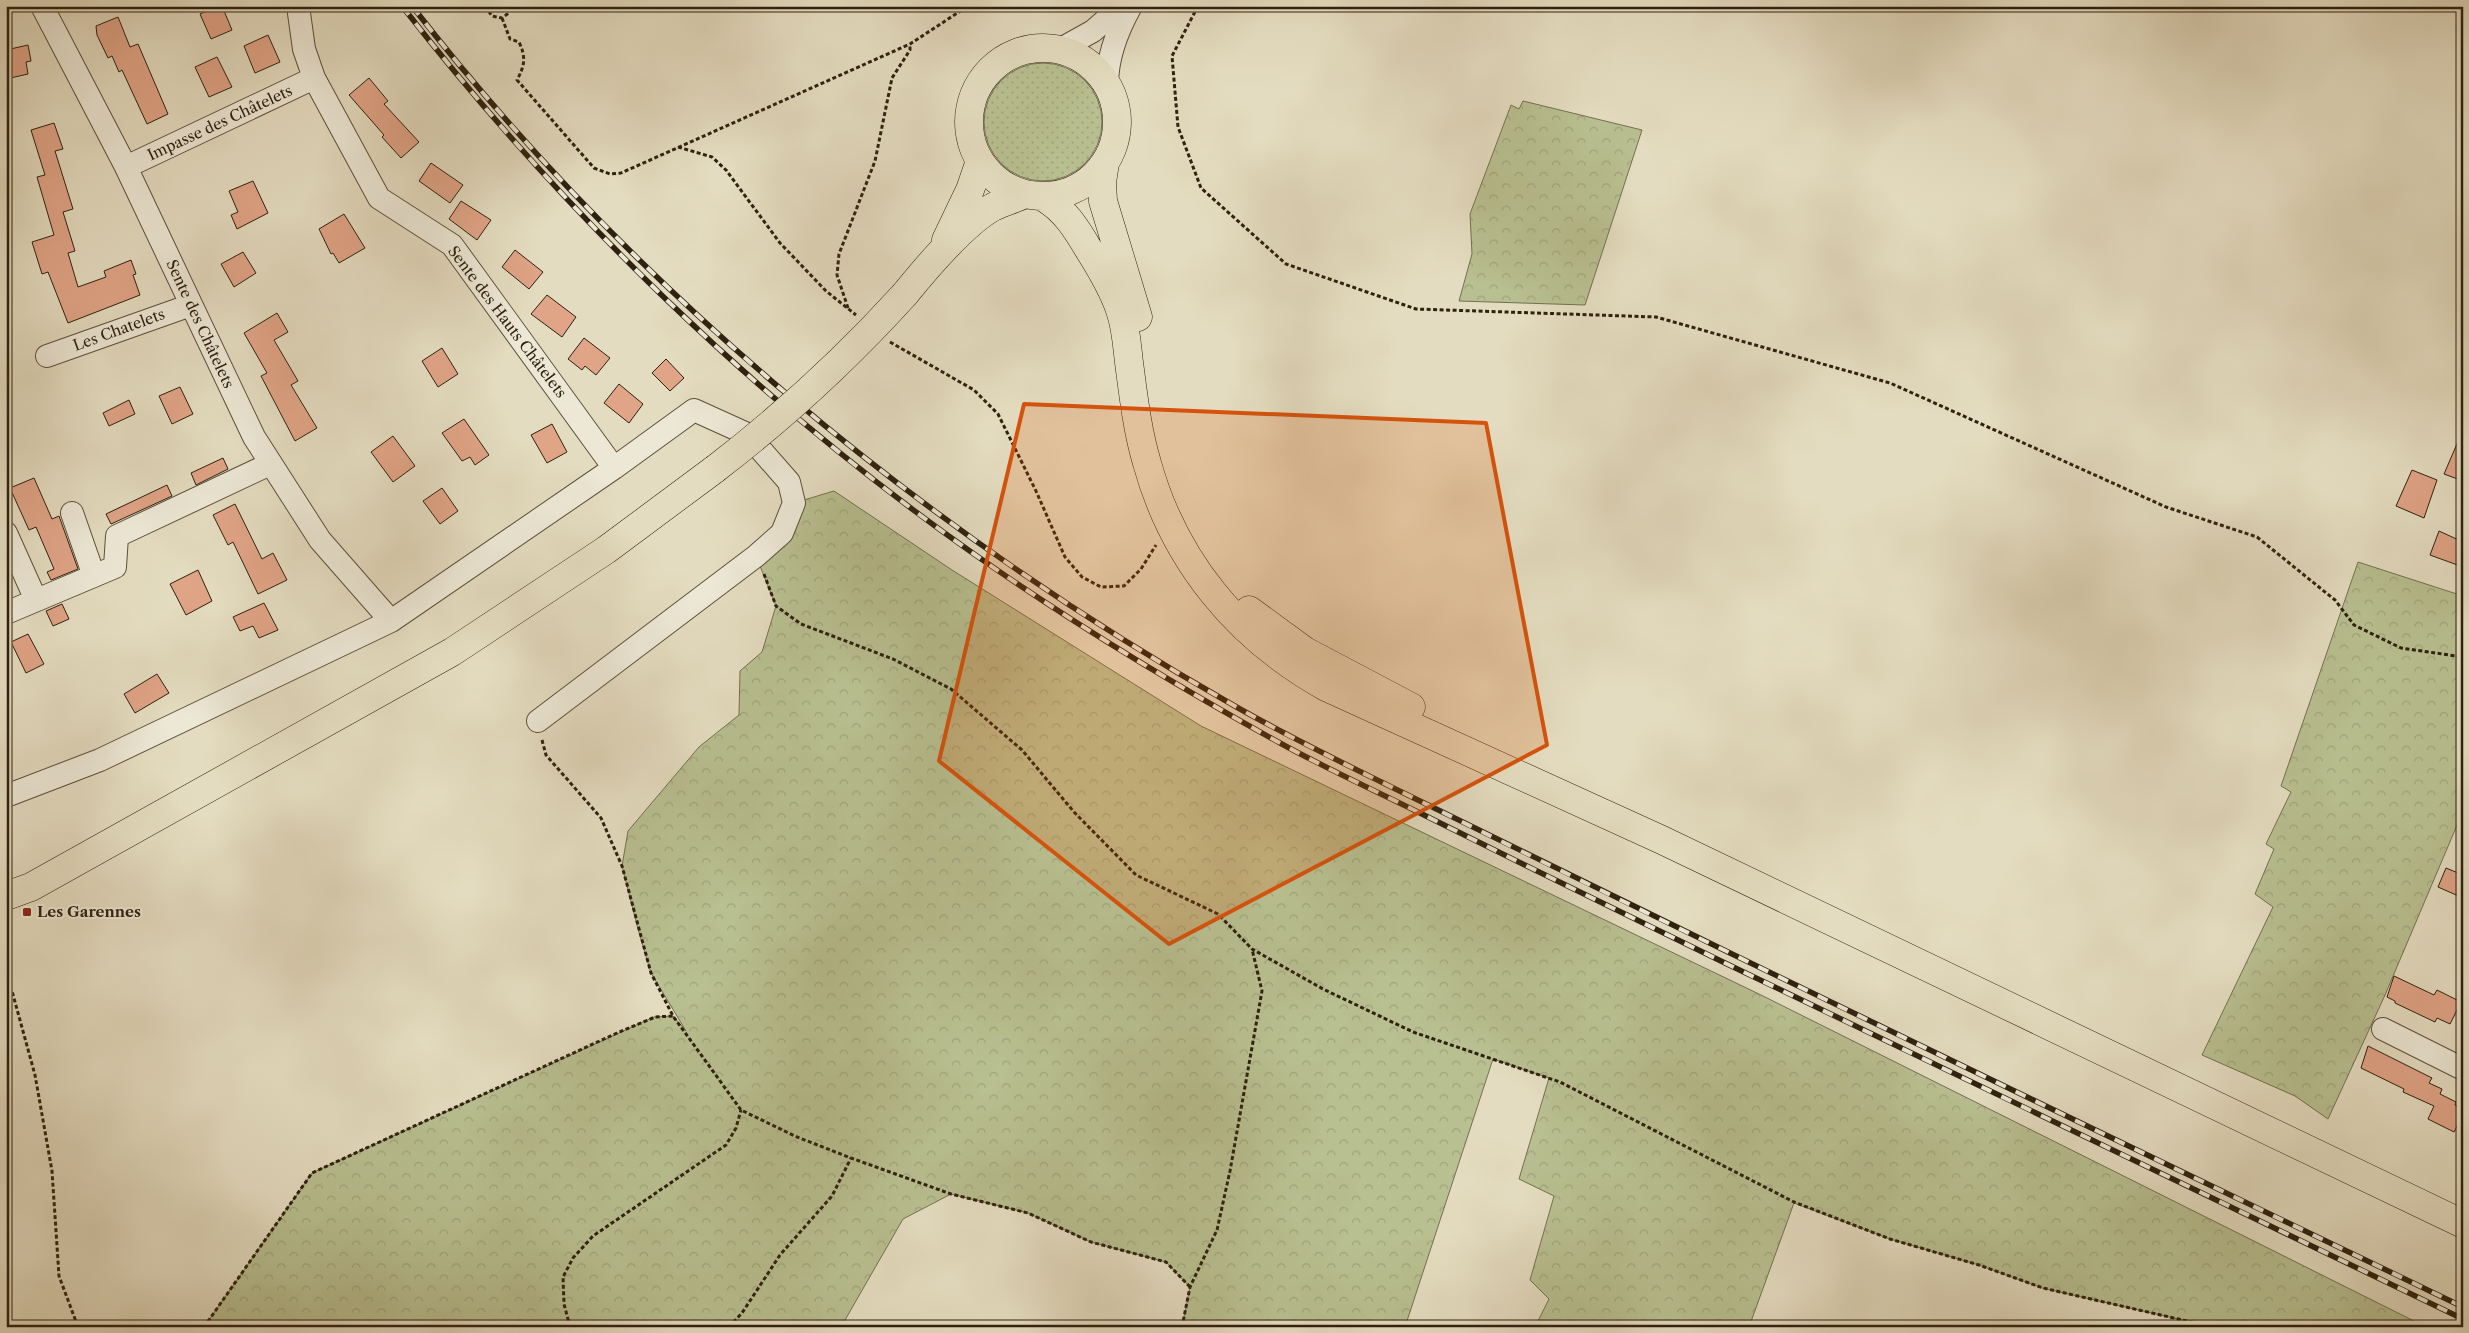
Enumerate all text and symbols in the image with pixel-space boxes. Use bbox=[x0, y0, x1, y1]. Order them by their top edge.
street label: Impasse des Châtelets bbox=[144, 81, 295, 164]
street label: Sente des Hauts Châtelets bbox=[444, 242, 571, 402]
street label: Sente des Châtelets bbox=[162, 256, 239, 391]
street label: Les Chatelets bbox=[70, 304, 167, 355]
place label: Les Garennes bbox=[37, 902, 141, 921]
marker: Les Garennes bbox=[21, 906, 33, 918]

